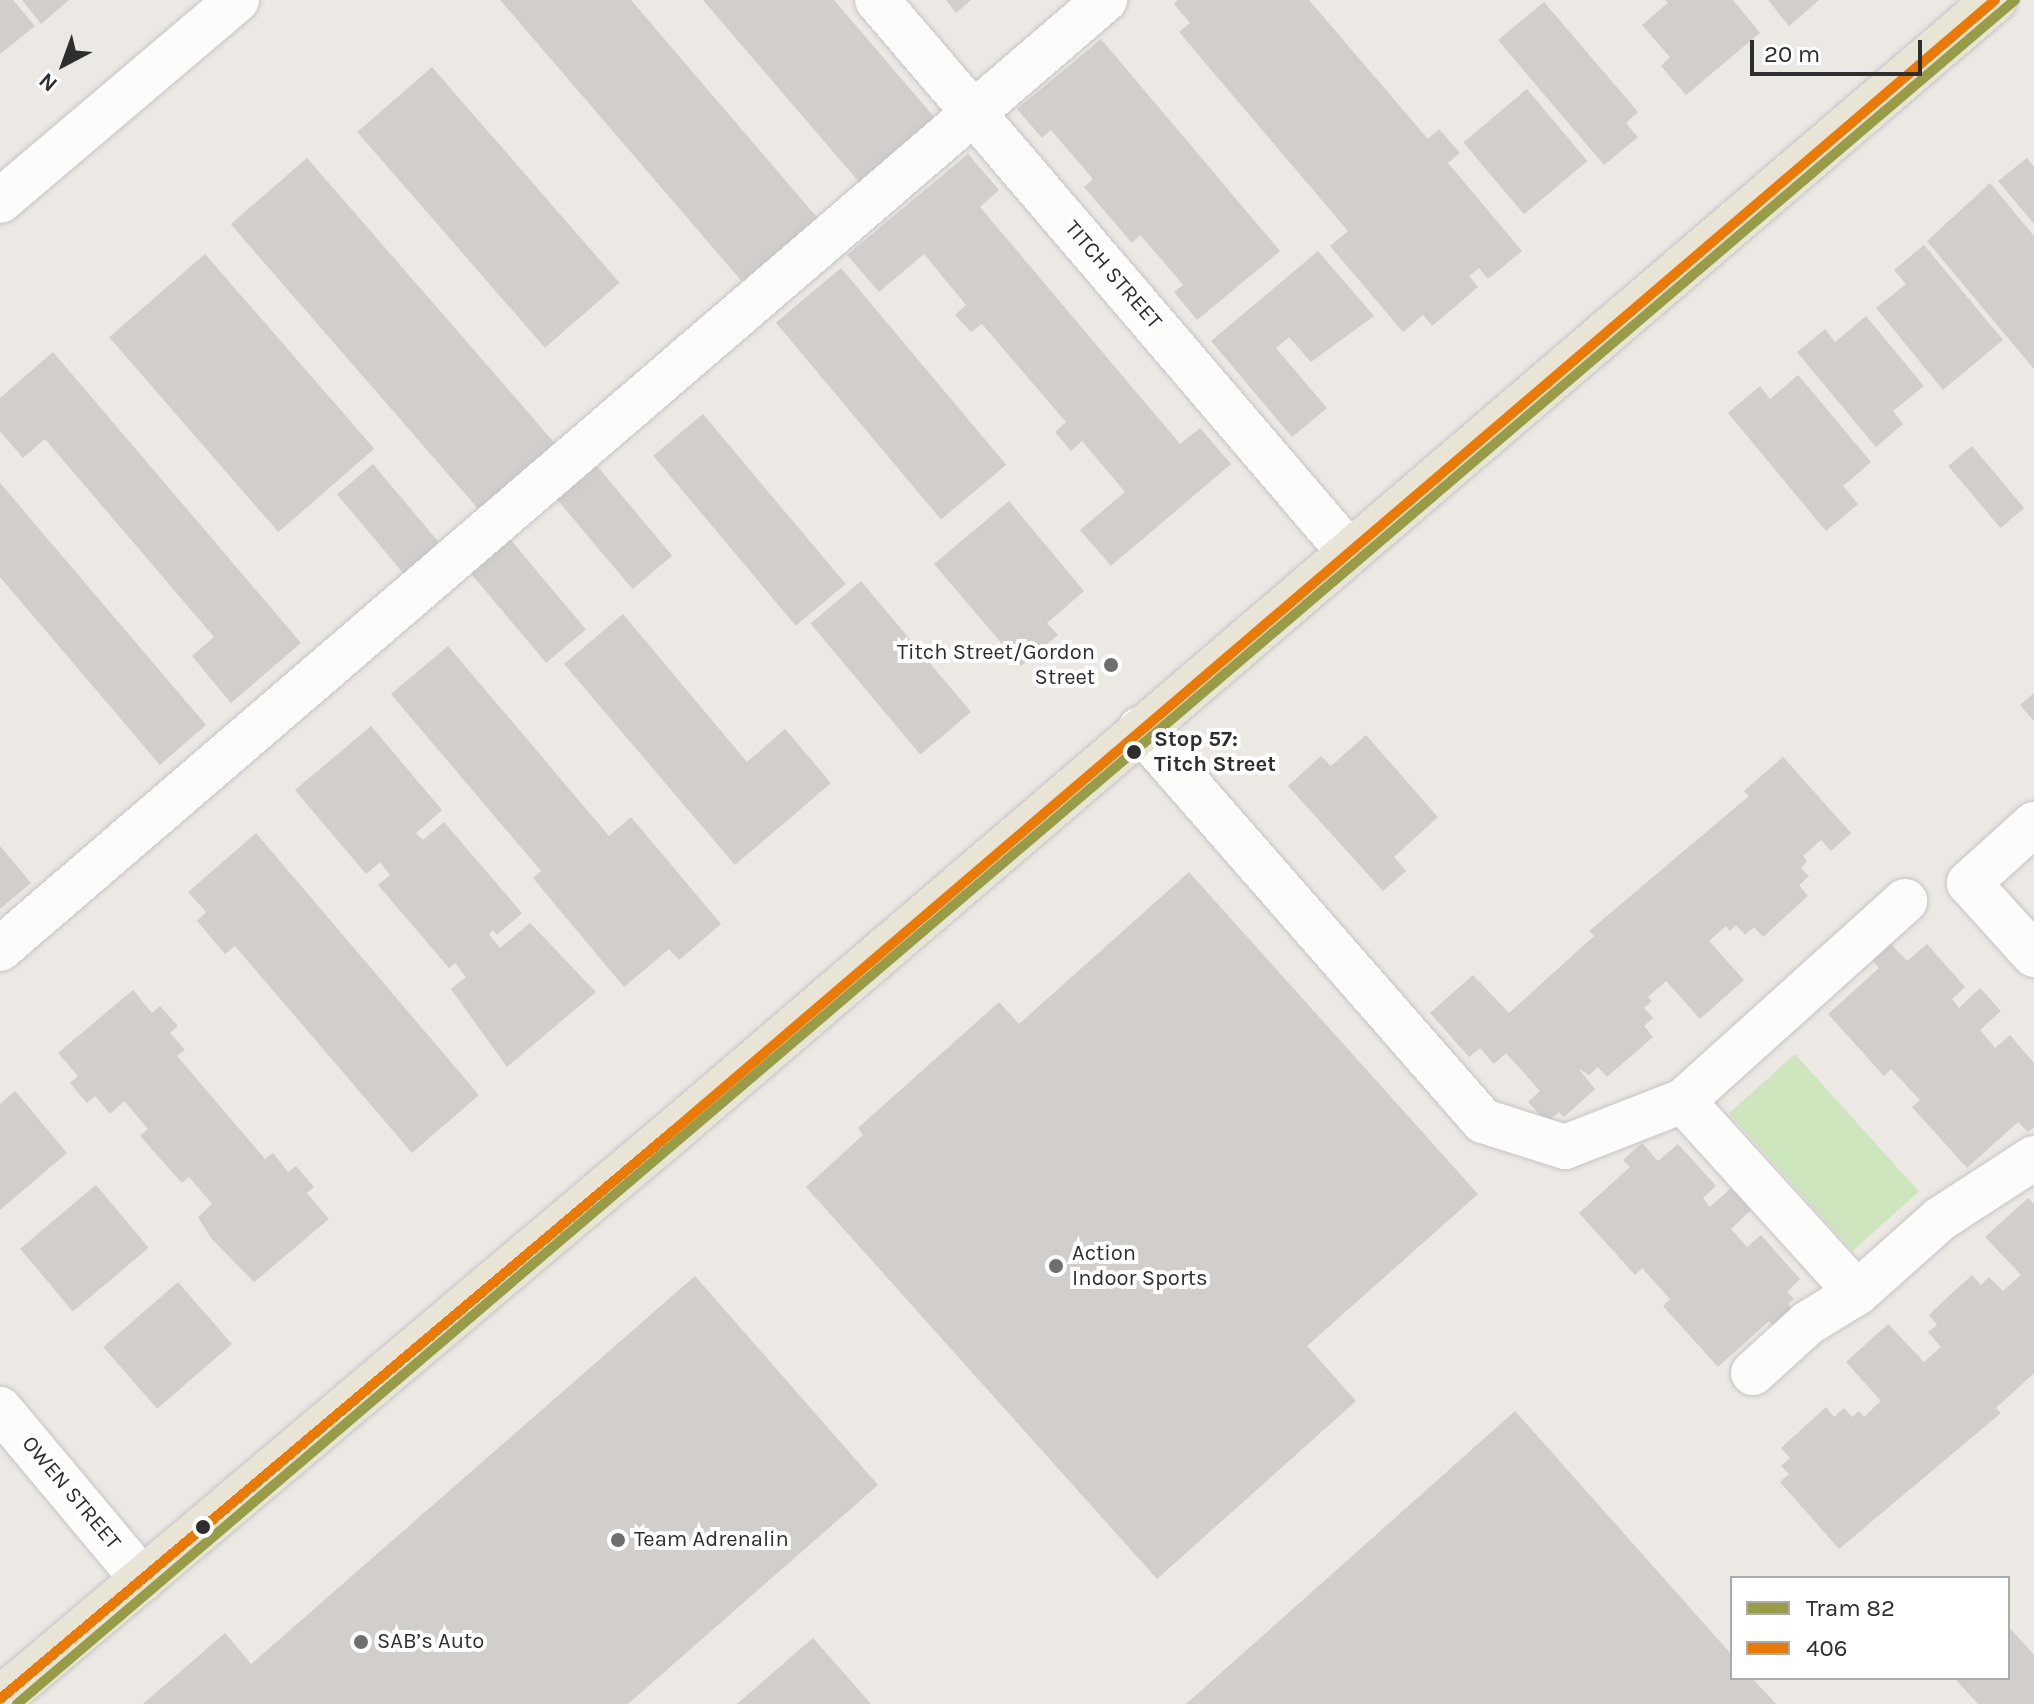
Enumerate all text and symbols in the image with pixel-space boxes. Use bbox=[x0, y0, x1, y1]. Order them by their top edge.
north arrow bbox=[24, 24, 104, 104]
scale bar bbox=[1754, 24, 1926, 74]
text: 20 m bbox=[1764, 40, 1820, 68]
text: N bbox=[34, 67, 63, 97]
street label: TITCH STREET bbox=[1059, 215, 1167, 335]
place label: Titch Street/Gordon Street bbox=[897, 639, 1095, 690]
marker: Titch Street/Gordon Street bbox=[1102, 656, 1120, 674]
place label: Stop 57: Titch Street bbox=[1154, 726, 1276, 778]
marker: Stop 57: Titch Street bbox=[1121, 739, 1147, 765]
place label: Action Indoor Sports bbox=[1072, 1240, 1208, 1292]
marker: Action Indoor Sports bbox=[1047, 1257, 1065, 1275]
street label: OWEN STREET bbox=[16, 1431, 126, 1555]
unlabelled marker bbox=[195, 1519, 211, 1535]
place label: Team Adrenalin bbox=[634, 1527, 789, 1553]
marker: Team Adrenalin bbox=[609, 1531, 627, 1549]
legend bbox=[1730, 1576, 2010, 1680]
text: Tram 82 bbox=[1806, 1594, 1895, 1622]
place label: SAB’s Auto bbox=[377, 1629, 484, 1655]
marker: SAB’s Auto bbox=[352, 1633, 370, 1651]
text: 406 bbox=[1806, 1634, 1847, 1662]

